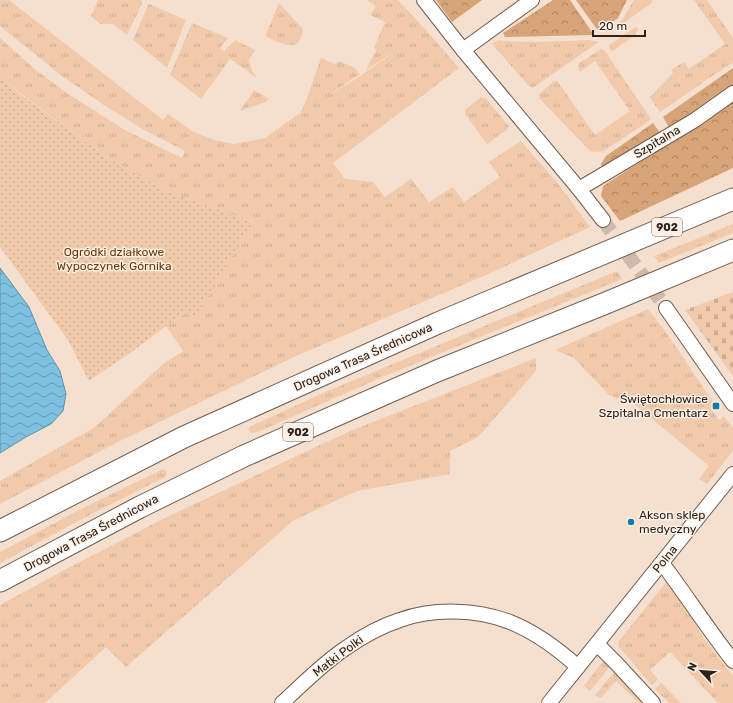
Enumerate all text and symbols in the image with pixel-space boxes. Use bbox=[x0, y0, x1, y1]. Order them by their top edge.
scale bar bbox=[593, 12, 645, 38]
text: 20 m bbox=[599, 19, 627, 33]
street label: Szpitalna bbox=[631, 123, 683, 161]
road number: 902 bbox=[652, 218, 682, 236]
park label: Ogródki działkowe Wypoczynek Górnika bbox=[56, 245, 172, 273]
street label: Drogowa Trasa Średnicowa bbox=[292, 320, 434, 394]
place label: Świętochłowice Szpitalna Cmentarz bbox=[599, 392, 708, 420]
marker: Świętochłowice Szpitalna Cmentarz bbox=[711, 401, 721, 411]
road number: 902 bbox=[283, 423, 313, 441]
street label: Drogowa Trasa Średnicowa bbox=[21, 492, 161, 574]
place label: Akson sklep medyczny bbox=[639, 508, 705, 536]
marker: Akson sklep medyczny bbox=[626, 517, 636, 527]
street label: Polna bbox=[650, 542, 680, 576]
street label: Matki Polki bbox=[310, 632, 366, 679]
north arrow bbox=[681, 651, 721, 691]
text: N bbox=[685, 660, 700, 673]

